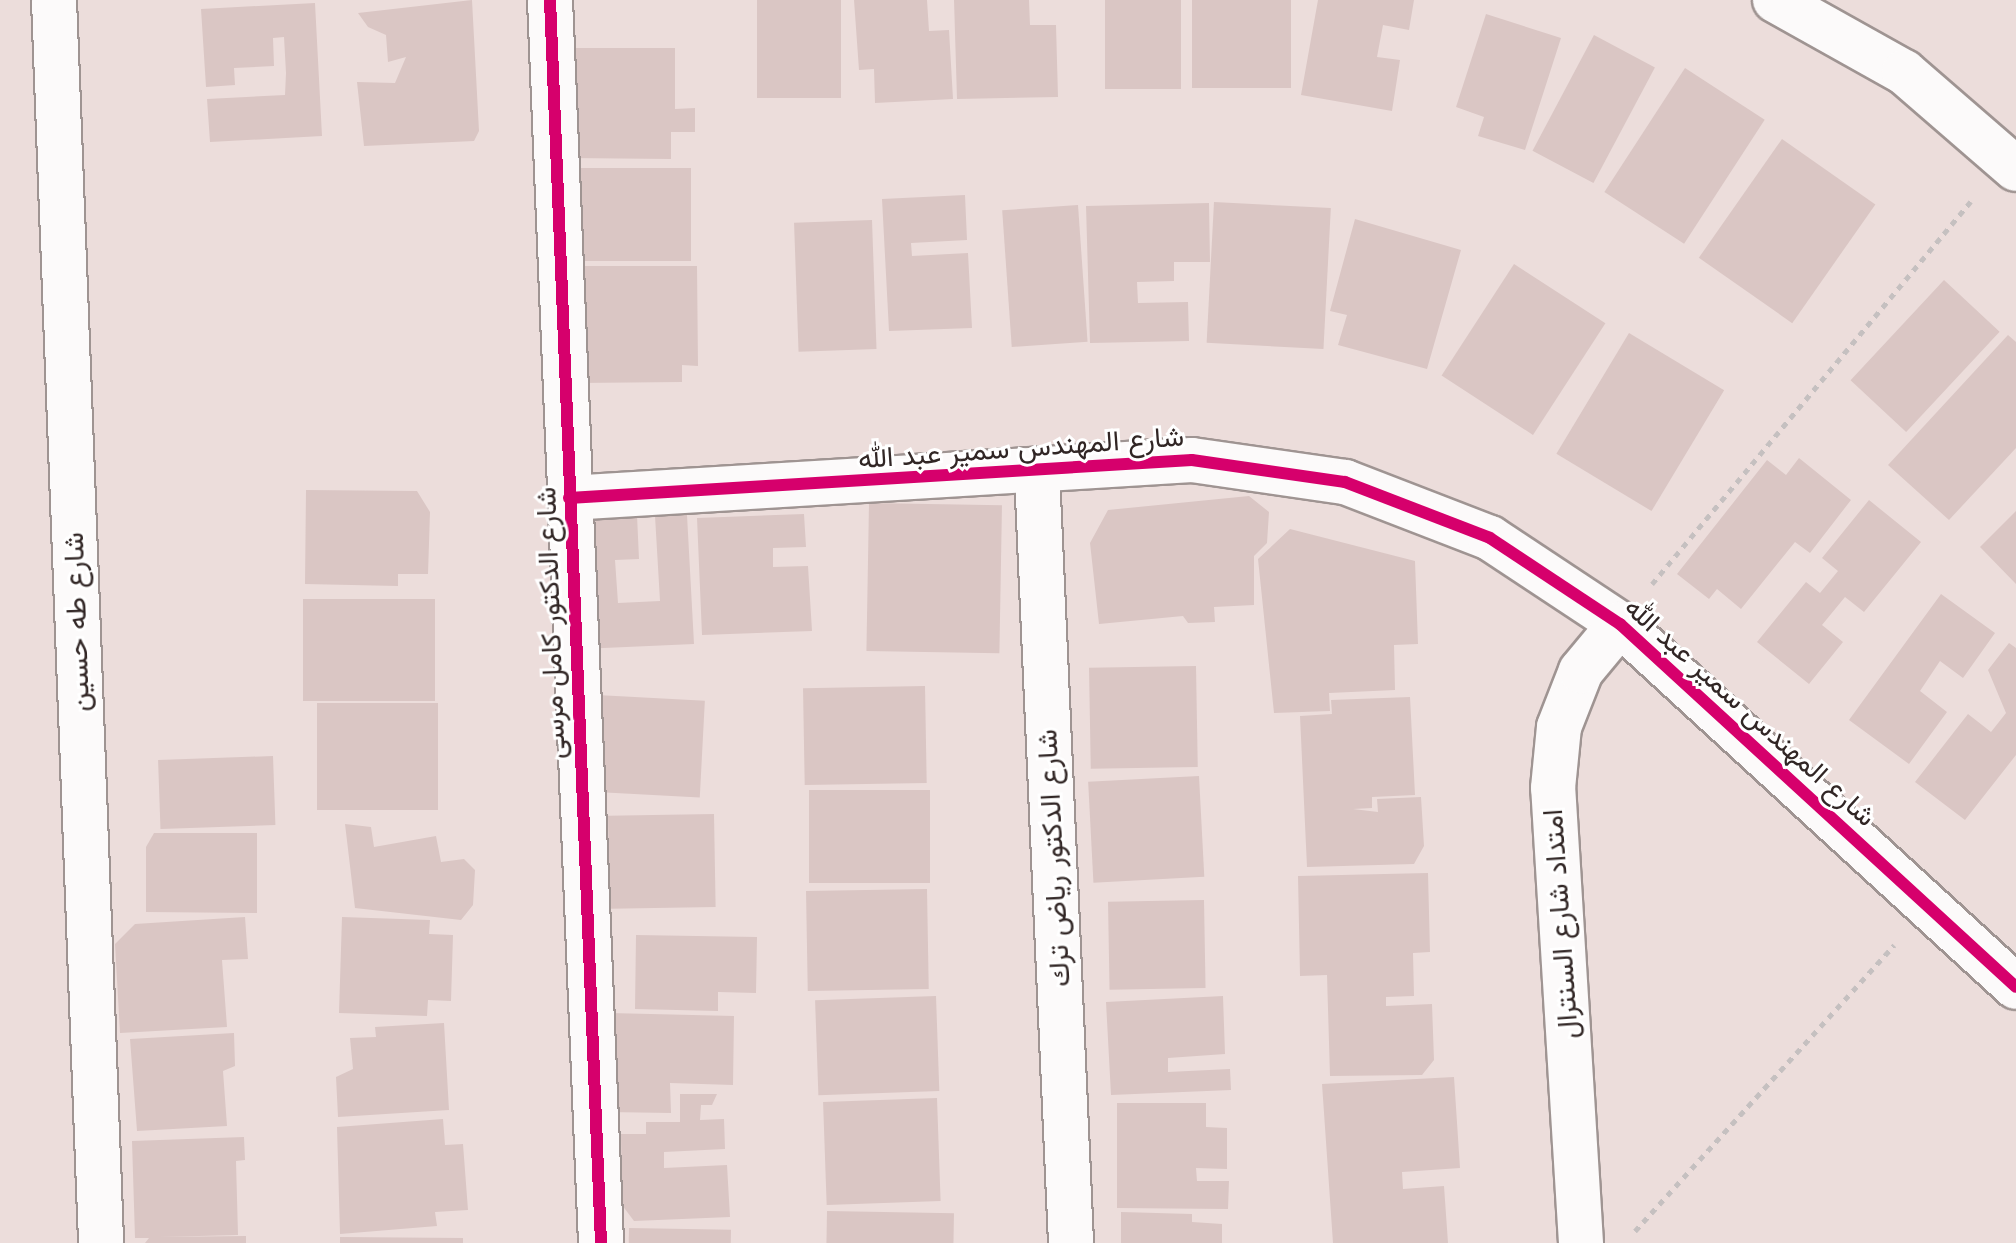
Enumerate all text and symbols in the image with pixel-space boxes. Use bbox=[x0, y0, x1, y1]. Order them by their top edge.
street label: شارع المهندس سمير عبد الله bbox=[857, 420, 1185, 476]
street label: شارع الدكتور كامل مرسى bbox=[529, 486, 573, 760]
street label: شارع طه حسين bbox=[57, 532, 97, 712]
street label: شارع المهندس سمير عبد الله bbox=[1617, 590, 1883, 834]
street label: شارع الدكتور رياض ترك bbox=[1030, 728, 1078, 988]
street label: امتداد شارع السنترال bbox=[1536, 808, 1586, 1040]

